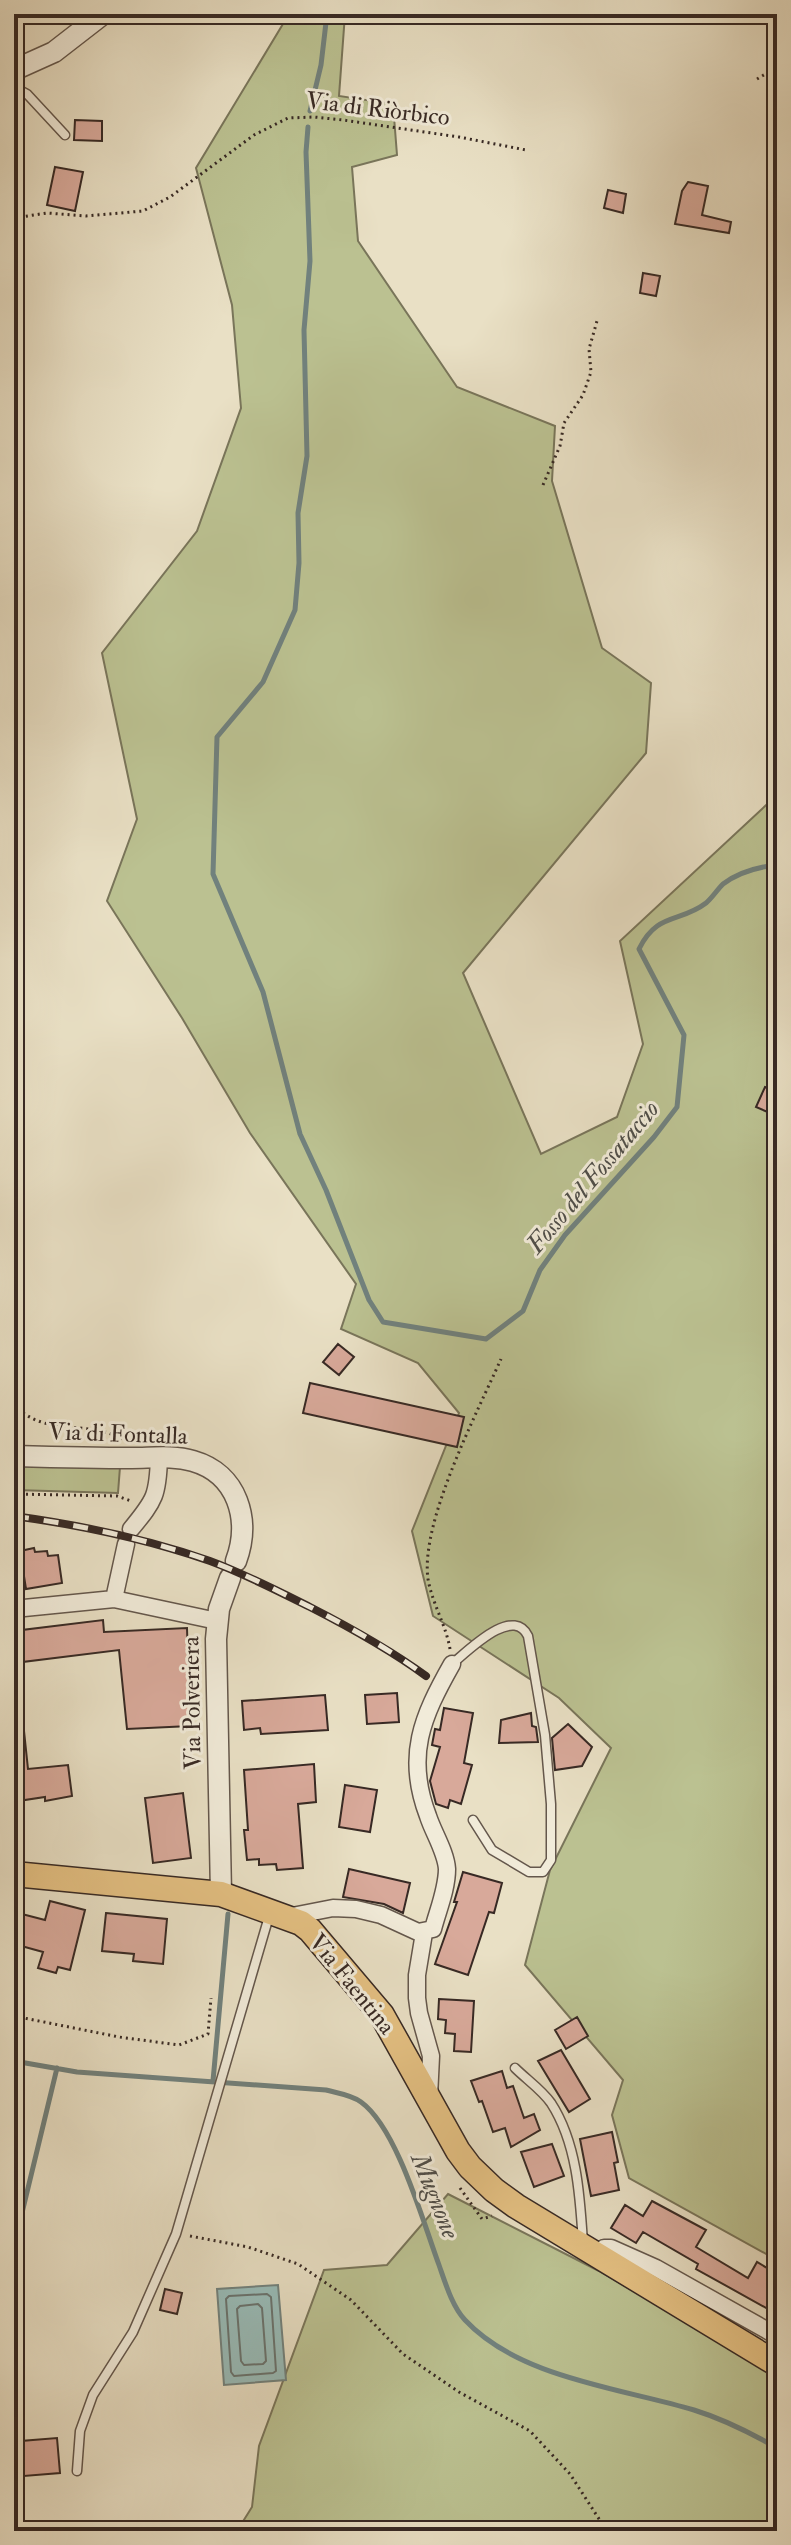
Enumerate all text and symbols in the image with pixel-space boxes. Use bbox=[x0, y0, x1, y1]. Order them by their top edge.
street label: Via di Riòrbico bbox=[304, 85, 452, 133]
water label: Fosso del Fossataccio bbox=[518, 1094, 666, 1262]
street label: Via di Fontalla bbox=[48, 1416, 189, 1452]
street label: Via Polveriera bbox=[175, 1635, 209, 1770]
street label: Via Faentina bbox=[302, 1927, 403, 2042]
water label: Mugnone bbox=[403, 2147, 467, 2244]

